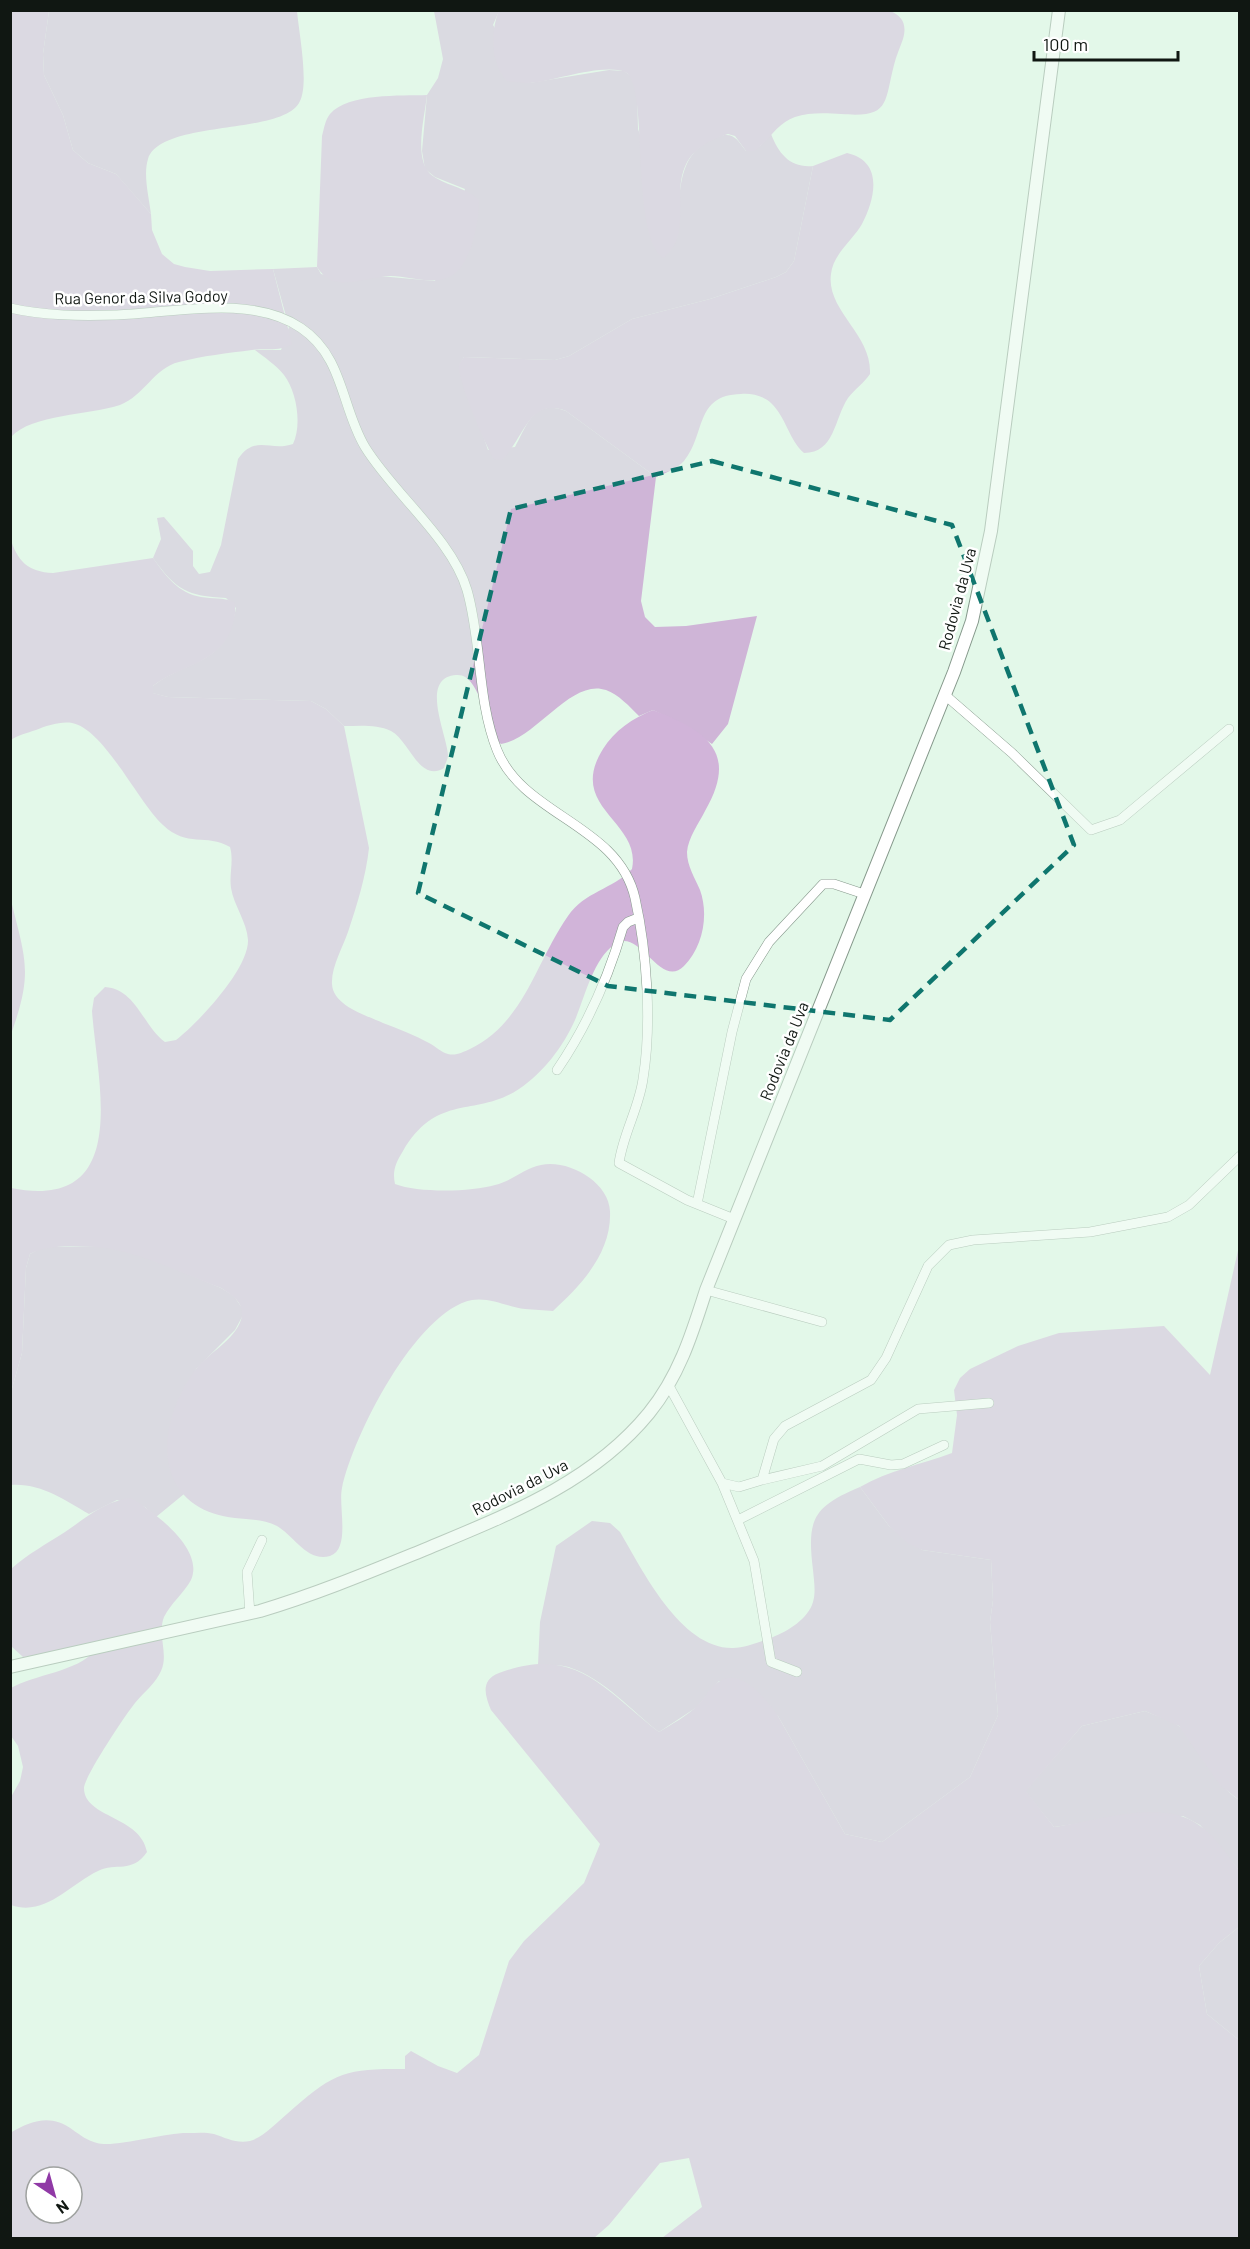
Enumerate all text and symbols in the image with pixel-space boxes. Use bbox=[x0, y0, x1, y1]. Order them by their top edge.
scale bar bbox=[1034, 24, 1178, 62]
text: 100 m bbox=[1043, 33, 1088, 55]
street label: Rua Genor da Silva Godoy bbox=[54, 285, 228, 308]
street label: Rodovia da Uva bbox=[934, 546, 979, 652]
street label: Rodovia da Uva bbox=[755, 999, 812, 1103]
street label: Rodovia da Uva bbox=[469, 1454, 571, 1519]
north arrow bbox=[24, 2165, 84, 2225]
text: N bbox=[53, 2197, 73, 2218]

